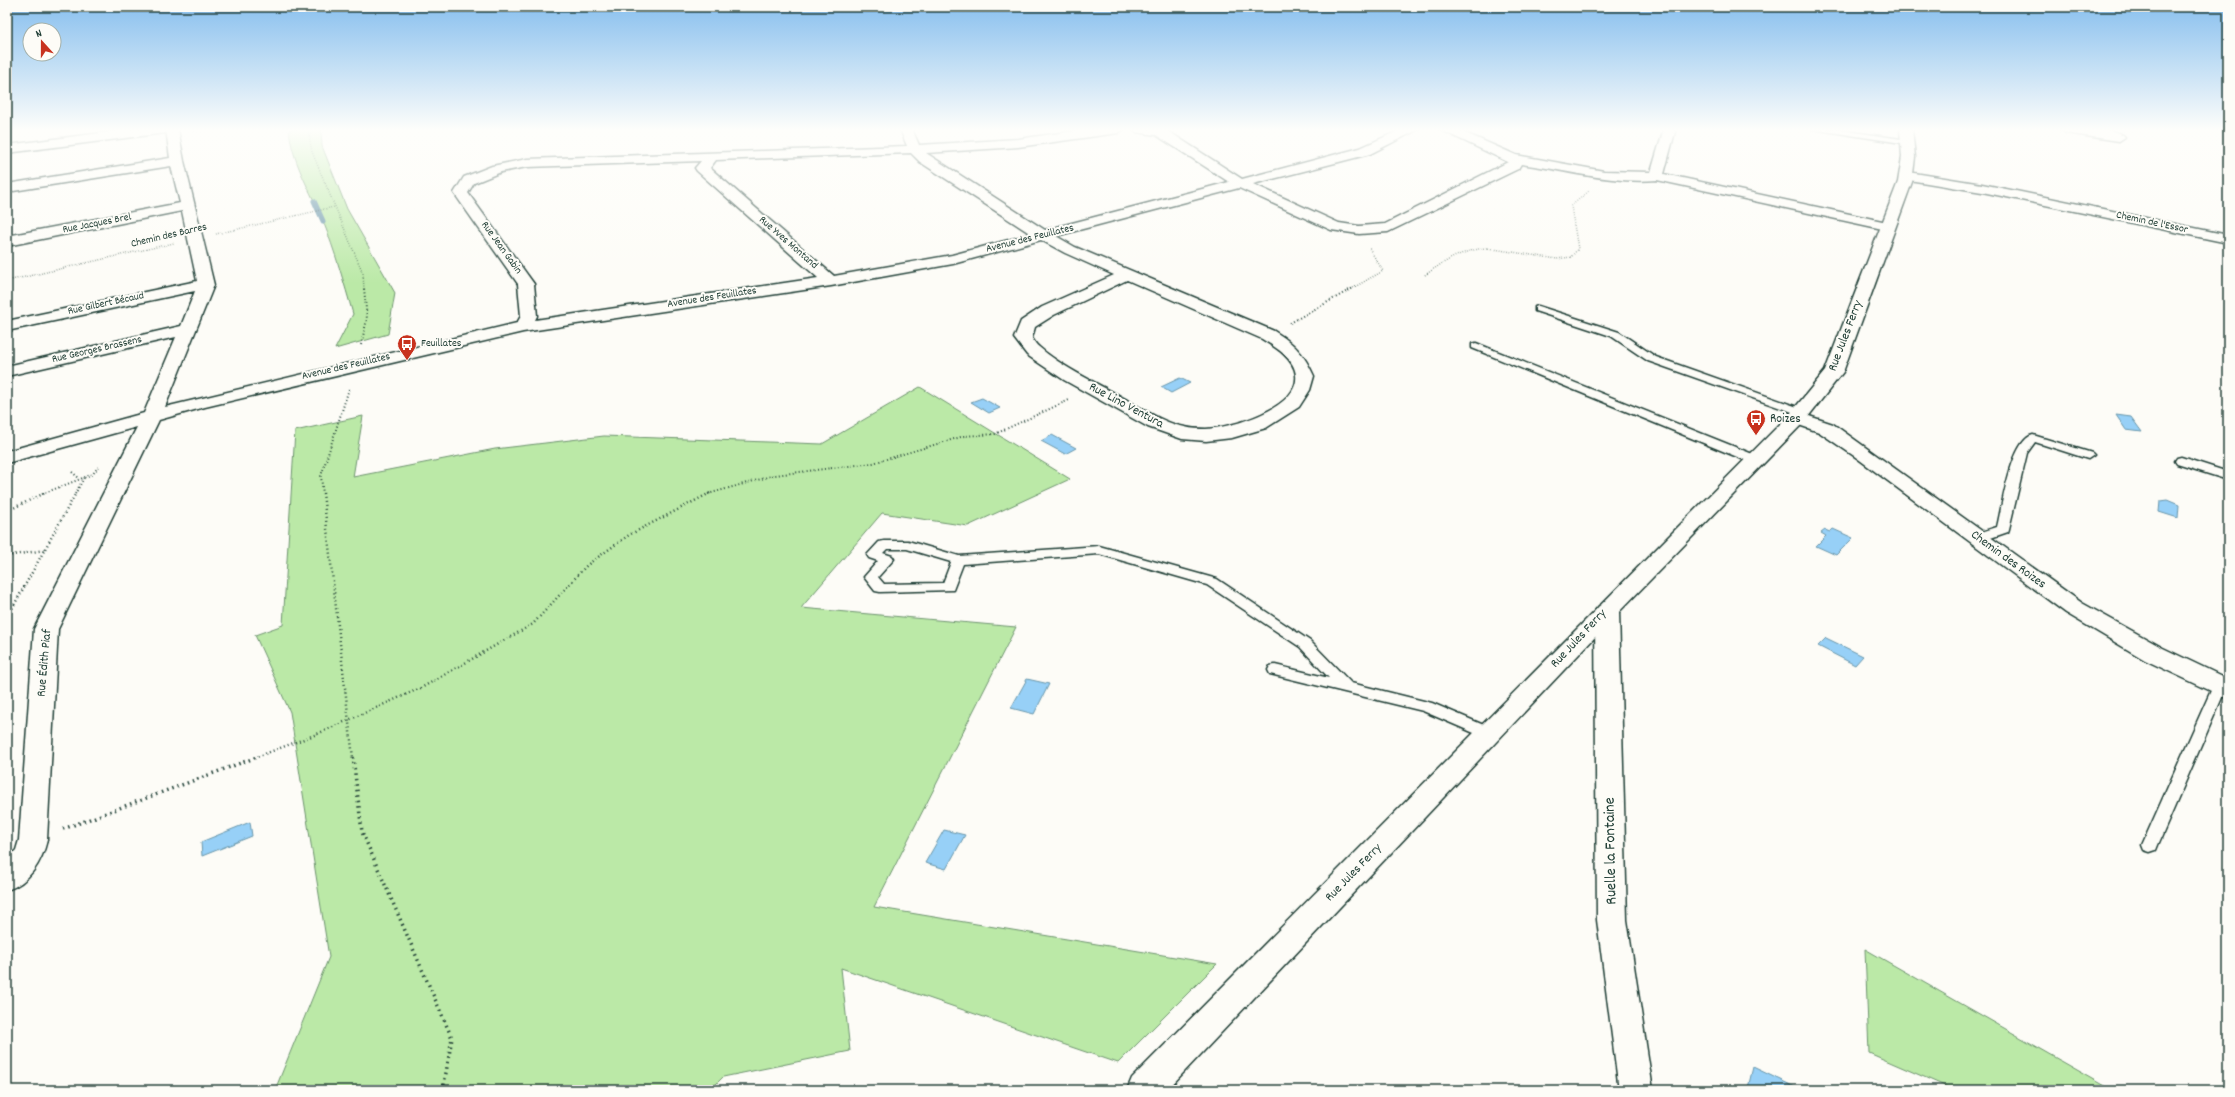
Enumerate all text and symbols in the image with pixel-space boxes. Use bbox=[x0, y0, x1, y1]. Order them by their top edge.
north arrow bbox=[22, 22, 62, 62]
text: N bbox=[34, 26, 45, 43]
street label: Chemin de l'Essor bbox=[2115, 208, 2190, 239]
street label: Rue Jacques Brel bbox=[61, 209, 133, 238]
street label: Rue Yves Montand bbox=[755, 213, 821, 273]
street label: Rue Jean Gabin bbox=[476, 218, 526, 278]
street label: Chemin des Barres bbox=[129, 219, 209, 253]
street label: Avenue des Feuillates bbox=[984, 220, 1076, 258]
street label: Avenue des Feuillates bbox=[666, 283, 758, 313]
street label: Rue Gilbert Bécaud bbox=[67, 288, 145, 320]
street label: Rue Jules Ferry bbox=[1824, 297, 1869, 374]
street label: Rue Georges Brassens bbox=[50, 332, 144, 368]
bus stop icon: Feuillates bbox=[396, 333, 418, 361]
place label: Feuillates bbox=[421, 336, 462, 352]
street label: Avenue des Feuillates bbox=[300, 349, 392, 385]
street label: Rue Lino Ventura bbox=[1085, 378, 1168, 434]
bus stop icon: Roizes bbox=[1745, 408, 1767, 436]
place label: Roizes bbox=[1770, 410, 1801, 429]
street label: Chemin des Roizes bbox=[1966, 526, 2050, 594]
street label: Rue Jules Ferry bbox=[1547, 605, 1612, 673]
street label: Rue Édith Piaf bbox=[33, 628, 57, 698]
street label: Ruelle la Fontaine bbox=[1599, 797, 1623, 905]
street label: Rue Jules Ferry bbox=[1321, 839, 1387, 906]

